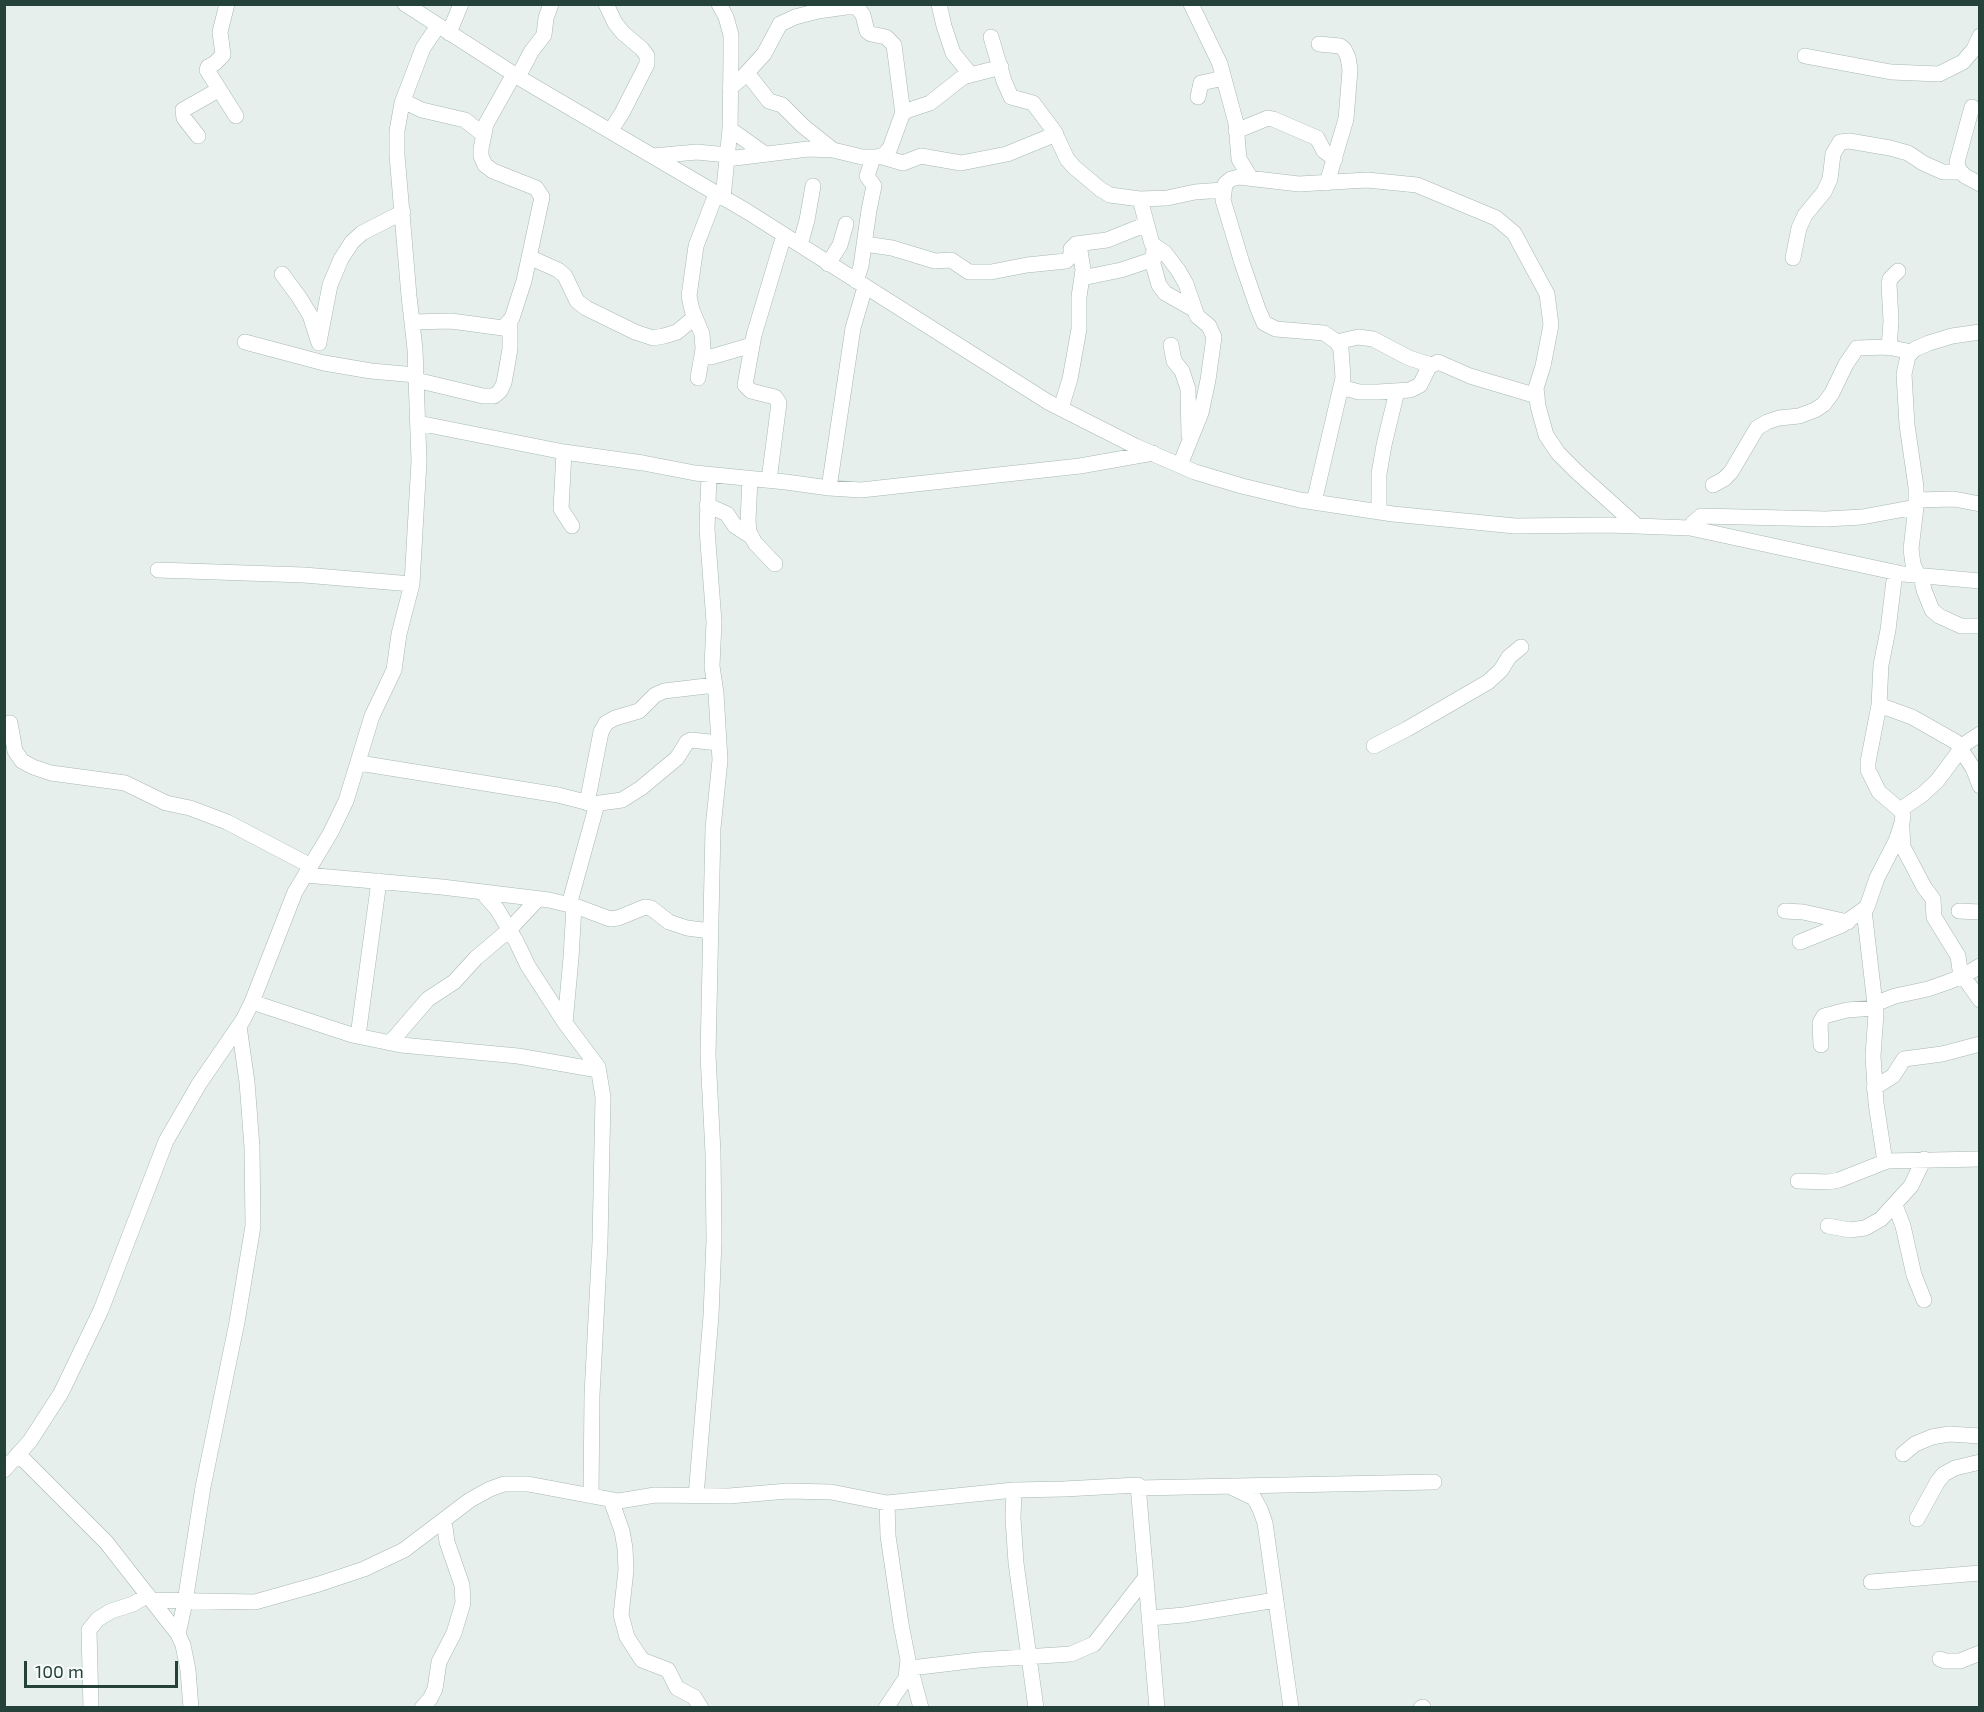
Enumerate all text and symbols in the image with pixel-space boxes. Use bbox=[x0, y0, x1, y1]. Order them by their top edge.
scale bar bbox=[27, 1649, 182, 1687]
text: 100 m bbox=[35, 1660, 84, 1682]

